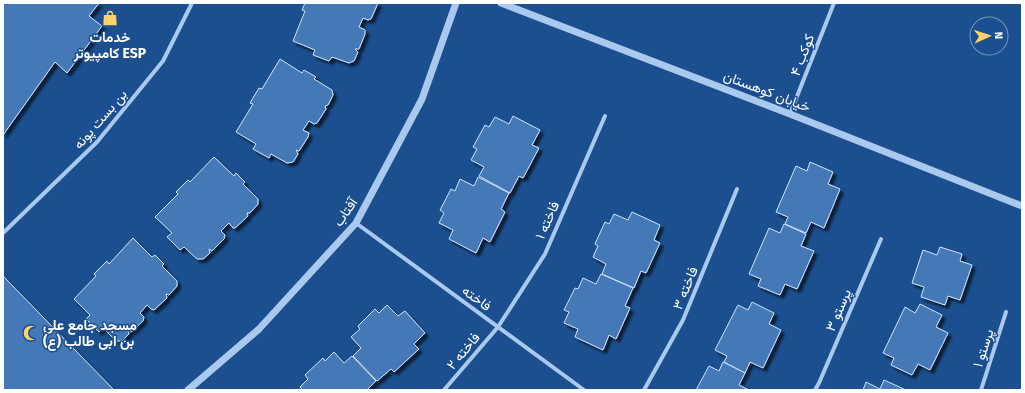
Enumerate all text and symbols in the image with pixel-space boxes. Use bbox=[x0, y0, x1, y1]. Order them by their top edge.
shop icon: خدمات کامپیوتر ESP bbox=[101, 9, 119, 27]
north arrow bbox=[969, 16, 1009, 56]
place label: خدمات کامپیوتر ESP bbox=[73, 29, 147, 63]
street label: کوکب ۴ bbox=[787, 32, 818, 78]
text: N bbox=[992, 32, 1005, 39]
street label: خیابان کوهستان bbox=[721, 67, 813, 116]
street label: بن بست پونه bbox=[70, 86, 132, 153]
street label: آفتاب bbox=[330, 193, 362, 230]
street label: فاخته ۱ bbox=[532, 199, 563, 242]
street label: فاخته ۳ bbox=[669, 264, 702, 312]
street label: فاخته bbox=[459, 282, 495, 315]
street label: پرستو ۳ bbox=[822, 286, 856, 334]
place label: مسجد جامع علی بن ابی طالب (ع) bbox=[43, 317, 137, 351]
mosque icon: مسجد جامع علی بن ابی طالب (ع) bbox=[22, 324, 40, 342]
street label: پرستو ۱ bbox=[969, 327, 999, 370]
street label: فاخته ۲ bbox=[443, 329, 484, 373]

